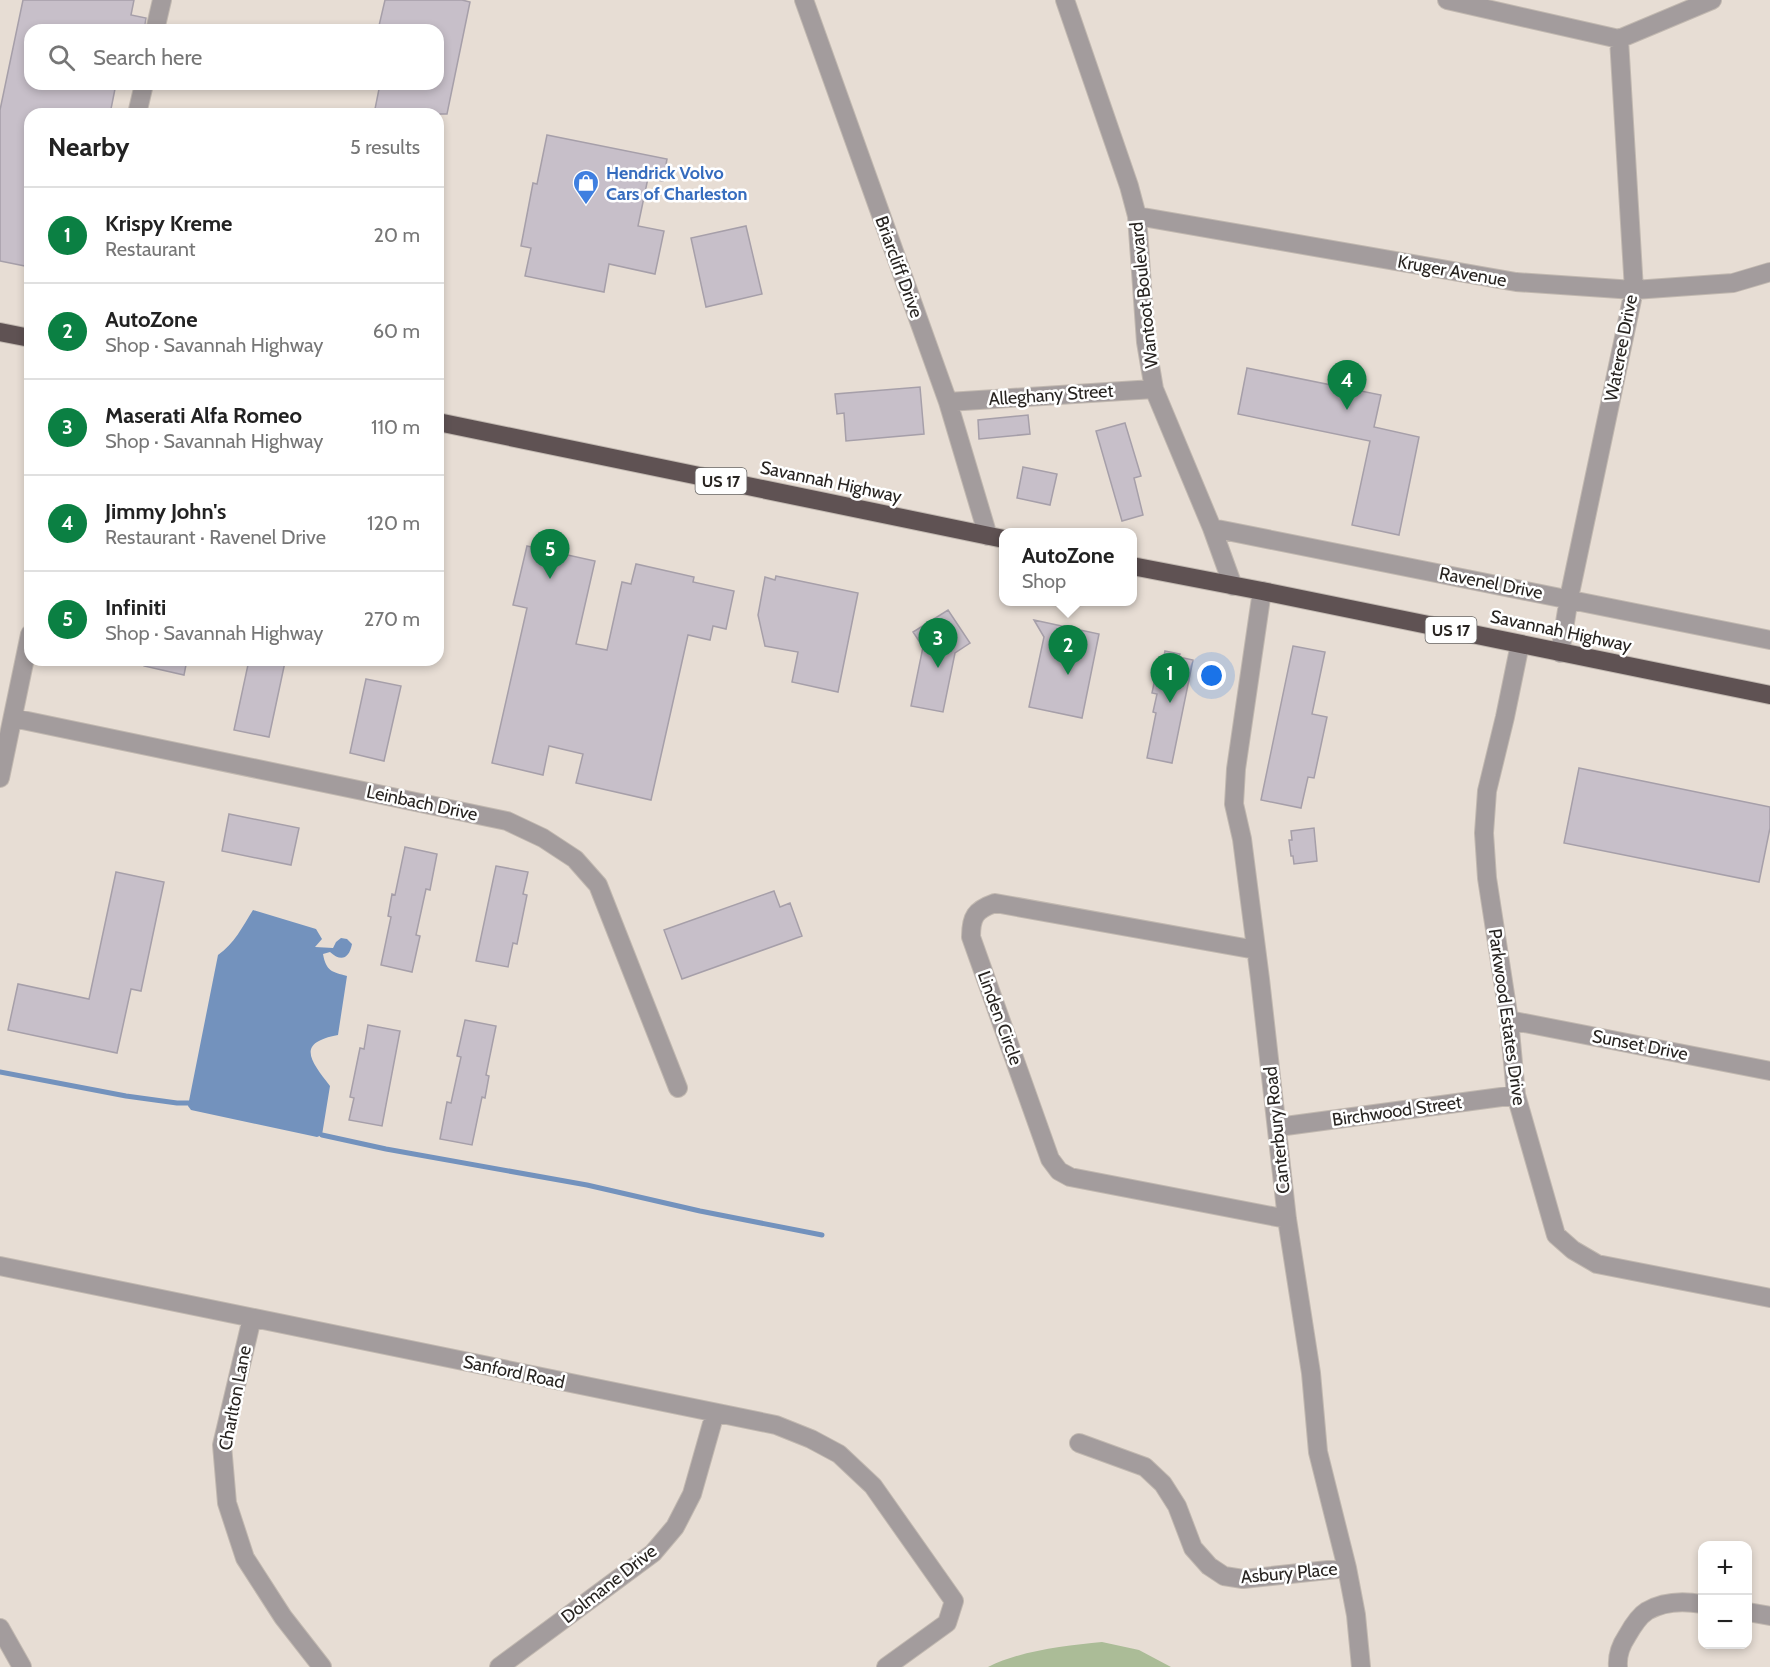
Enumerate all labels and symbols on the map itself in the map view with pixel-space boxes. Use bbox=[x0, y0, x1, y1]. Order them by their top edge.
place label: Hendrick Volvo Cars of Charleston bbox=[606, 162, 748, 205]
shop icon: Hendrick Volvo Cars of Charleston bbox=[571, 168, 601, 206]
street label: Briarcliff Drive bbox=[870, 213, 928, 321]
street label: Wantoot Boulevard bbox=[1125, 221, 1163, 369]
street label: Kruger Avenue bbox=[1396, 251, 1508, 291]
street label: Wateree Drive bbox=[1600, 293, 1642, 403]
pin: 4 bbox=[1328, 360, 1366, 410]
street label: Alleghany Street bbox=[988, 380, 1114, 410]
street label: Savannah Highway bbox=[758, 456, 904, 508]
road number: US 17 bbox=[696, 468, 746, 494]
pin: 5 bbox=[530, 530, 570, 579]
street label: Ravenel Drive bbox=[1437, 562, 1545, 604]
street label: Savannah Highway bbox=[1488, 605, 1634, 657]
road number: US 17 bbox=[1426, 617, 1476, 643]
pin: 3 bbox=[918, 618, 958, 668]
pin: 2 bbox=[1048, 626, 1088, 675]
pin: 1 bbox=[1150, 654, 1190, 703]
your location bbox=[1197, 661, 1226, 690]
street label: Leinbach Drive bbox=[364, 781, 480, 825]
street label: Parkwood Estates Drive bbox=[1484, 927, 1530, 1107]
street label: Linden Circle bbox=[973, 968, 1027, 1068]
street label: Sunset Drive bbox=[1590, 1025, 1690, 1065]
street label: Canterbury Road bbox=[1259, 1065, 1295, 1195]
street label: Birchwood Street bbox=[1331, 1091, 1463, 1131]
street label: Charlton Lane bbox=[214, 1344, 256, 1452]
street label: Sanford Road bbox=[461, 1350, 567, 1394]
street label: Dolmane Drive bbox=[557, 1540, 661, 1628]
street label: Asbury Place bbox=[1240, 1558, 1338, 1588]

